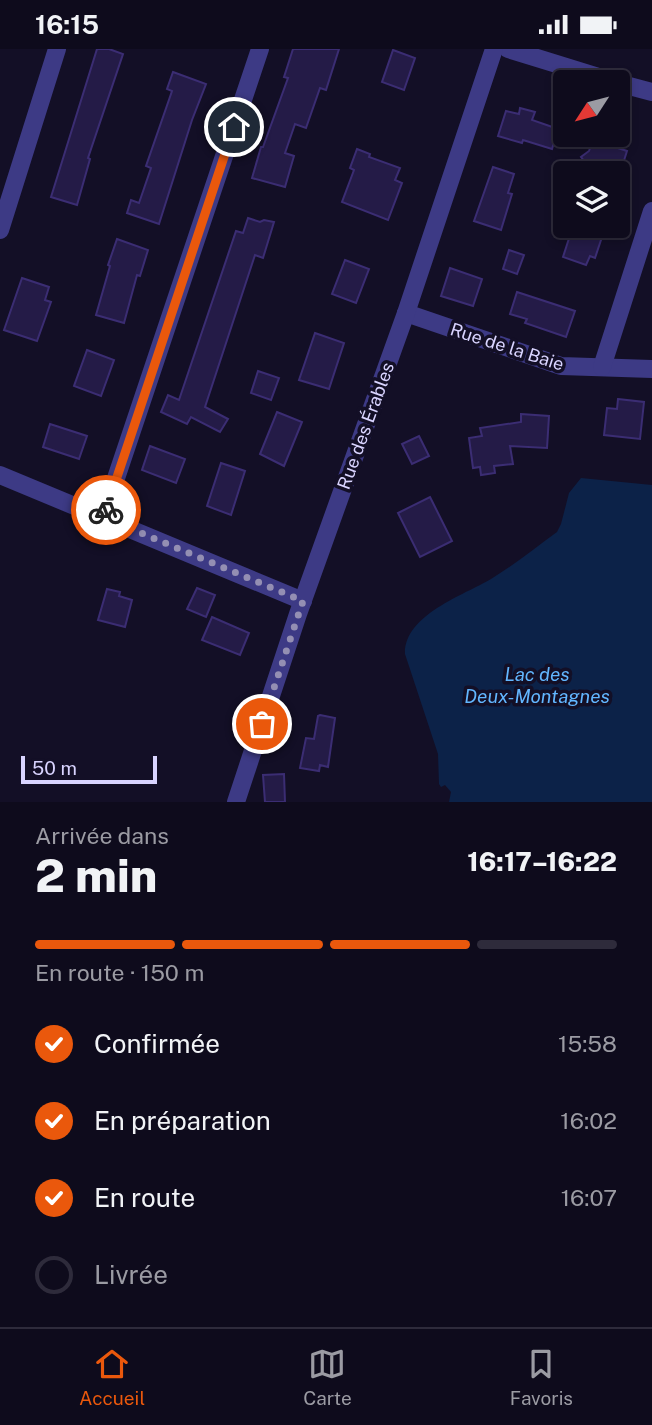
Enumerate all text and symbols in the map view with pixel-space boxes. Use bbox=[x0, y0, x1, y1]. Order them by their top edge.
text: 16:15 bbox=[35, 9, 99, 40]
north arrow bbox=[553, 70, 630, 147]
map controls bbox=[553, 70, 630, 238]
pin bbox=[204, 97, 264, 157]
icon: home bbox=[215, 108, 253, 146]
button: layers bbox=[553, 161, 630, 238]
street label: Rue de la Baie bbox=[448, 318, 567, 375]
street label: Rue des Érables bbox=[332, 359, 398, 492]
courier bbox=[71, 475, 141, 545]
icon: bike bbox=[87, 491, 125, 529]
water label: Lac des Deux-Montagnes bbox=[464, 663, 610, 707]
pin bbox=[232, 694, 292, 754]
icon: bag bbox=[243, 705, 281, 743]
scale bar bbox=[21, 753, 158, 785]
text: 50 m bbox=[32, 757, 77, 779]
text: Arrivée dans bbox=[35, 822, 169, 849]
text: 16:17–16:22 bbox=[467, 846, 617, 877]
text: 2 min bbox=[35, 848, 157, 902]
text: En route · 150 m bbox=[35, 959, 204, 986]
icon: check bbox=[35, 1025, 73, 1063]
text: Confirmée bbox=[94, 1028, 220, 1059]
text: 15:58 bbox=[558, 1030, 617, 1057]
icon: check bbox=[35, 1102, 73, 1140]
text: En préparation bbox=[94, 1105, 271, 1136]
text: 16:02 bbox=[560, 1107, 617, 1134]
icon: check bbox=[35, 1179, 73, 1217]
text: En route bbox=[94, 1182, 195, 1213]
text: 16:07 bbox=[561, 1184, 617, 1211]
text: Livrée bbox=[94, 1259, 168, 1290]
tab: Accueil bbox=[79, 1345, 145, 1409]
tab: Carte bbox=[303, 1345, 352, 1409]
tab: Favoris bbox=[510, 1345, 573, 1409]

